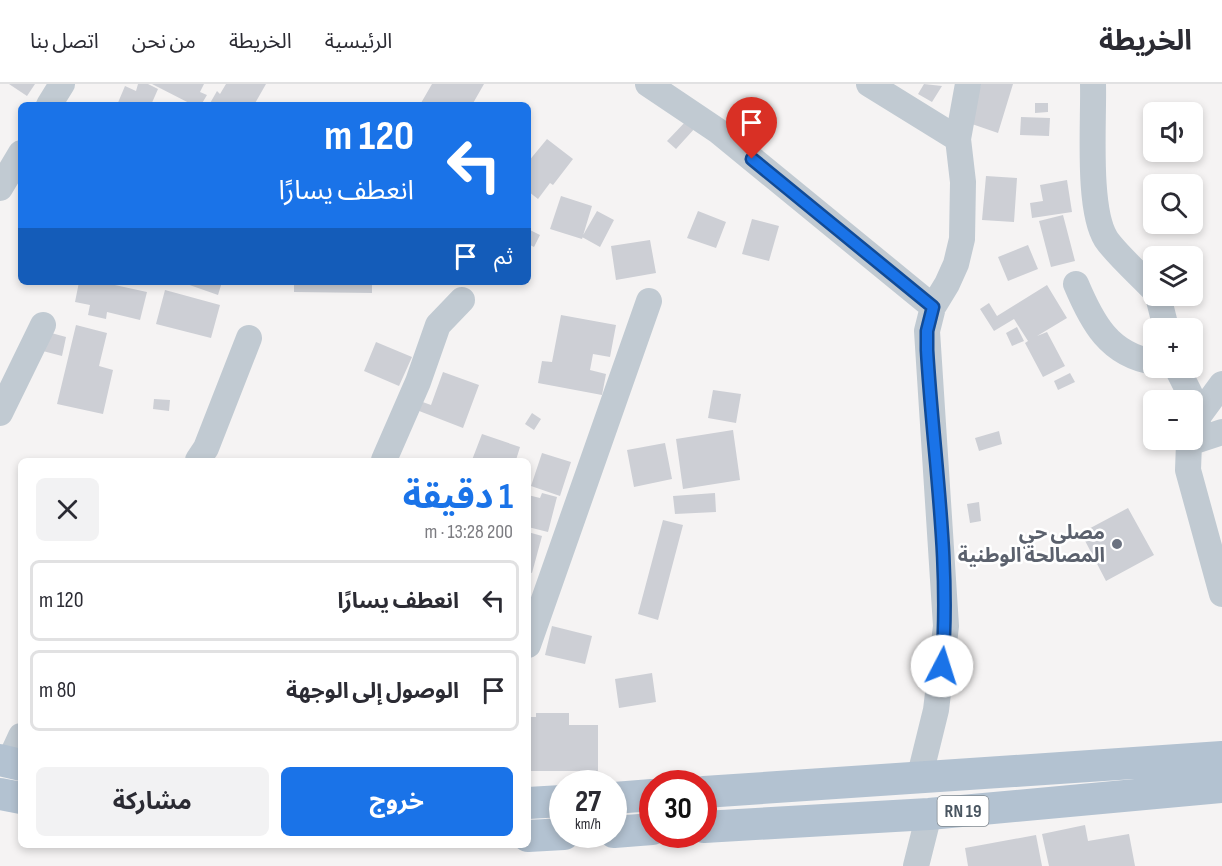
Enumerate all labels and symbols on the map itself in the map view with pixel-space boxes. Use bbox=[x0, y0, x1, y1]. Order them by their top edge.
pin bbox=[726, 97, 777, 159]
place label: مصلى حي المصالحة الوطنية bbox=[958, 521, 1105, 568]
marker: مصلى حي المصالحة الوطنية bbox=[1110, 537, 1124, 551]
position arrow bbox=[910, 634, 974, 698]
speed limit sign: 30 bbox=[639, 770, 717, 848]
road number: RN 19 bbox=[938, 796, 988, 826]

